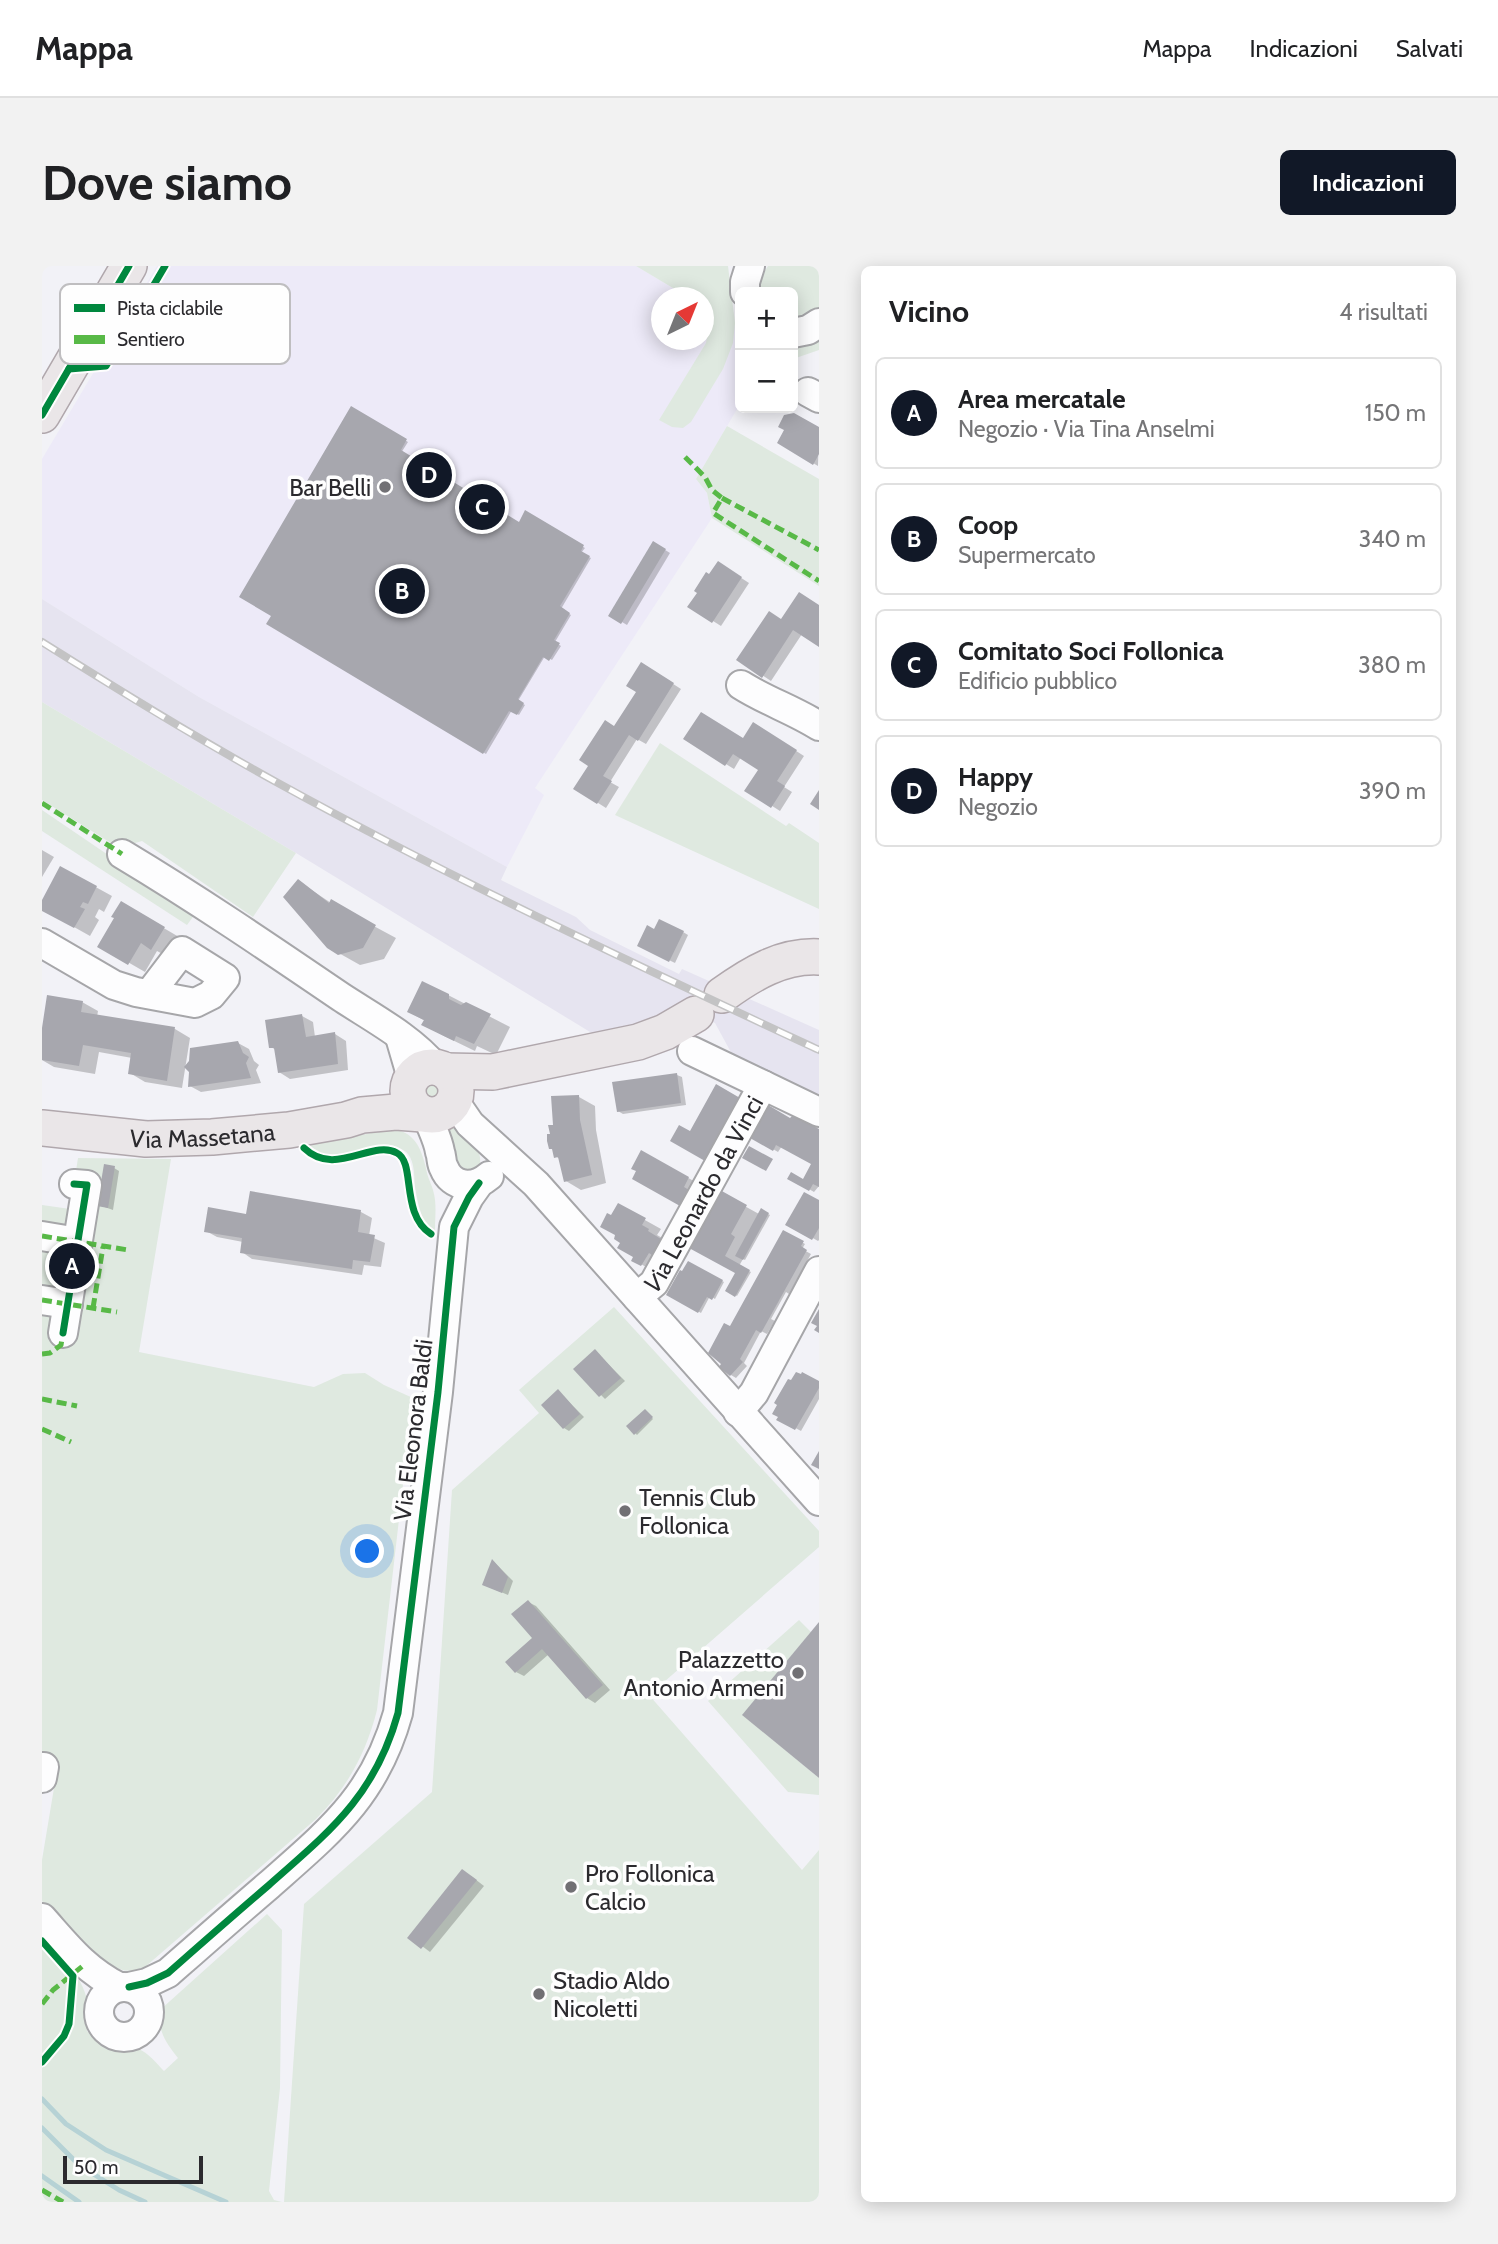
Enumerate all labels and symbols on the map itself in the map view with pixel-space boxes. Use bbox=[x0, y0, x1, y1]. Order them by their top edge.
legend bbox=[60, 284, 290, 364]
north arrow bbox=[651, 287, 714, 350]
text: Pista ciclabile bbox=[117, 297, 223, 320]
text: Sentiero bbox=[117, 328, 185, 351]
pin: D bbox=[406, 449, 452, 501]
place label: Bar Belli bbox=[289, 473, 371, 502]
marker: Bar Belli bbox=[377, 479, 393, 495]
pin: C bbox=[459, 481, 505, 533]
pin: B bbox=[379, 565, 425, 617]
street label: Via Leonardo da Vinci bbox=[639, 1090, 769, 1299]
street label: Via Massetana bbox=[128, 1117, 277, 1154]
pin: A bbox=[49, 1240, 95, 1292]
street label: Via Eleonora Baldi bbox=[387, 1338, 439, 1522]
place label: Tennis Club Follonica bbox=[639, 1483, 756, 1540]
marker: Tennis Club Follonica bbox=[617, 1503, 633, 1519]
your location bbox=[350, 1534, 384, 1568]
place label: Palazzetto Antonio Armeni bbox=[623, 1645, 784, 1702]
marker: Palazzetto Antonio Armeni bbox=[790, 1665, 806, 1681]
place label: Pro Follonica Calcio bbox=[585, 1859, 715, 1916]
marker: Pro Follonica Calcio bbox=[563, 1879, 579, 1895]
place label: Stadio Aldo Nicoletti bbox=[553, 1966, 670, 2023]
marker: Stadio Aldo Nicoletti bbox=[531, 1986, 547, 2002]
scale bar bbox=[63, 2153, 203, 2185]

